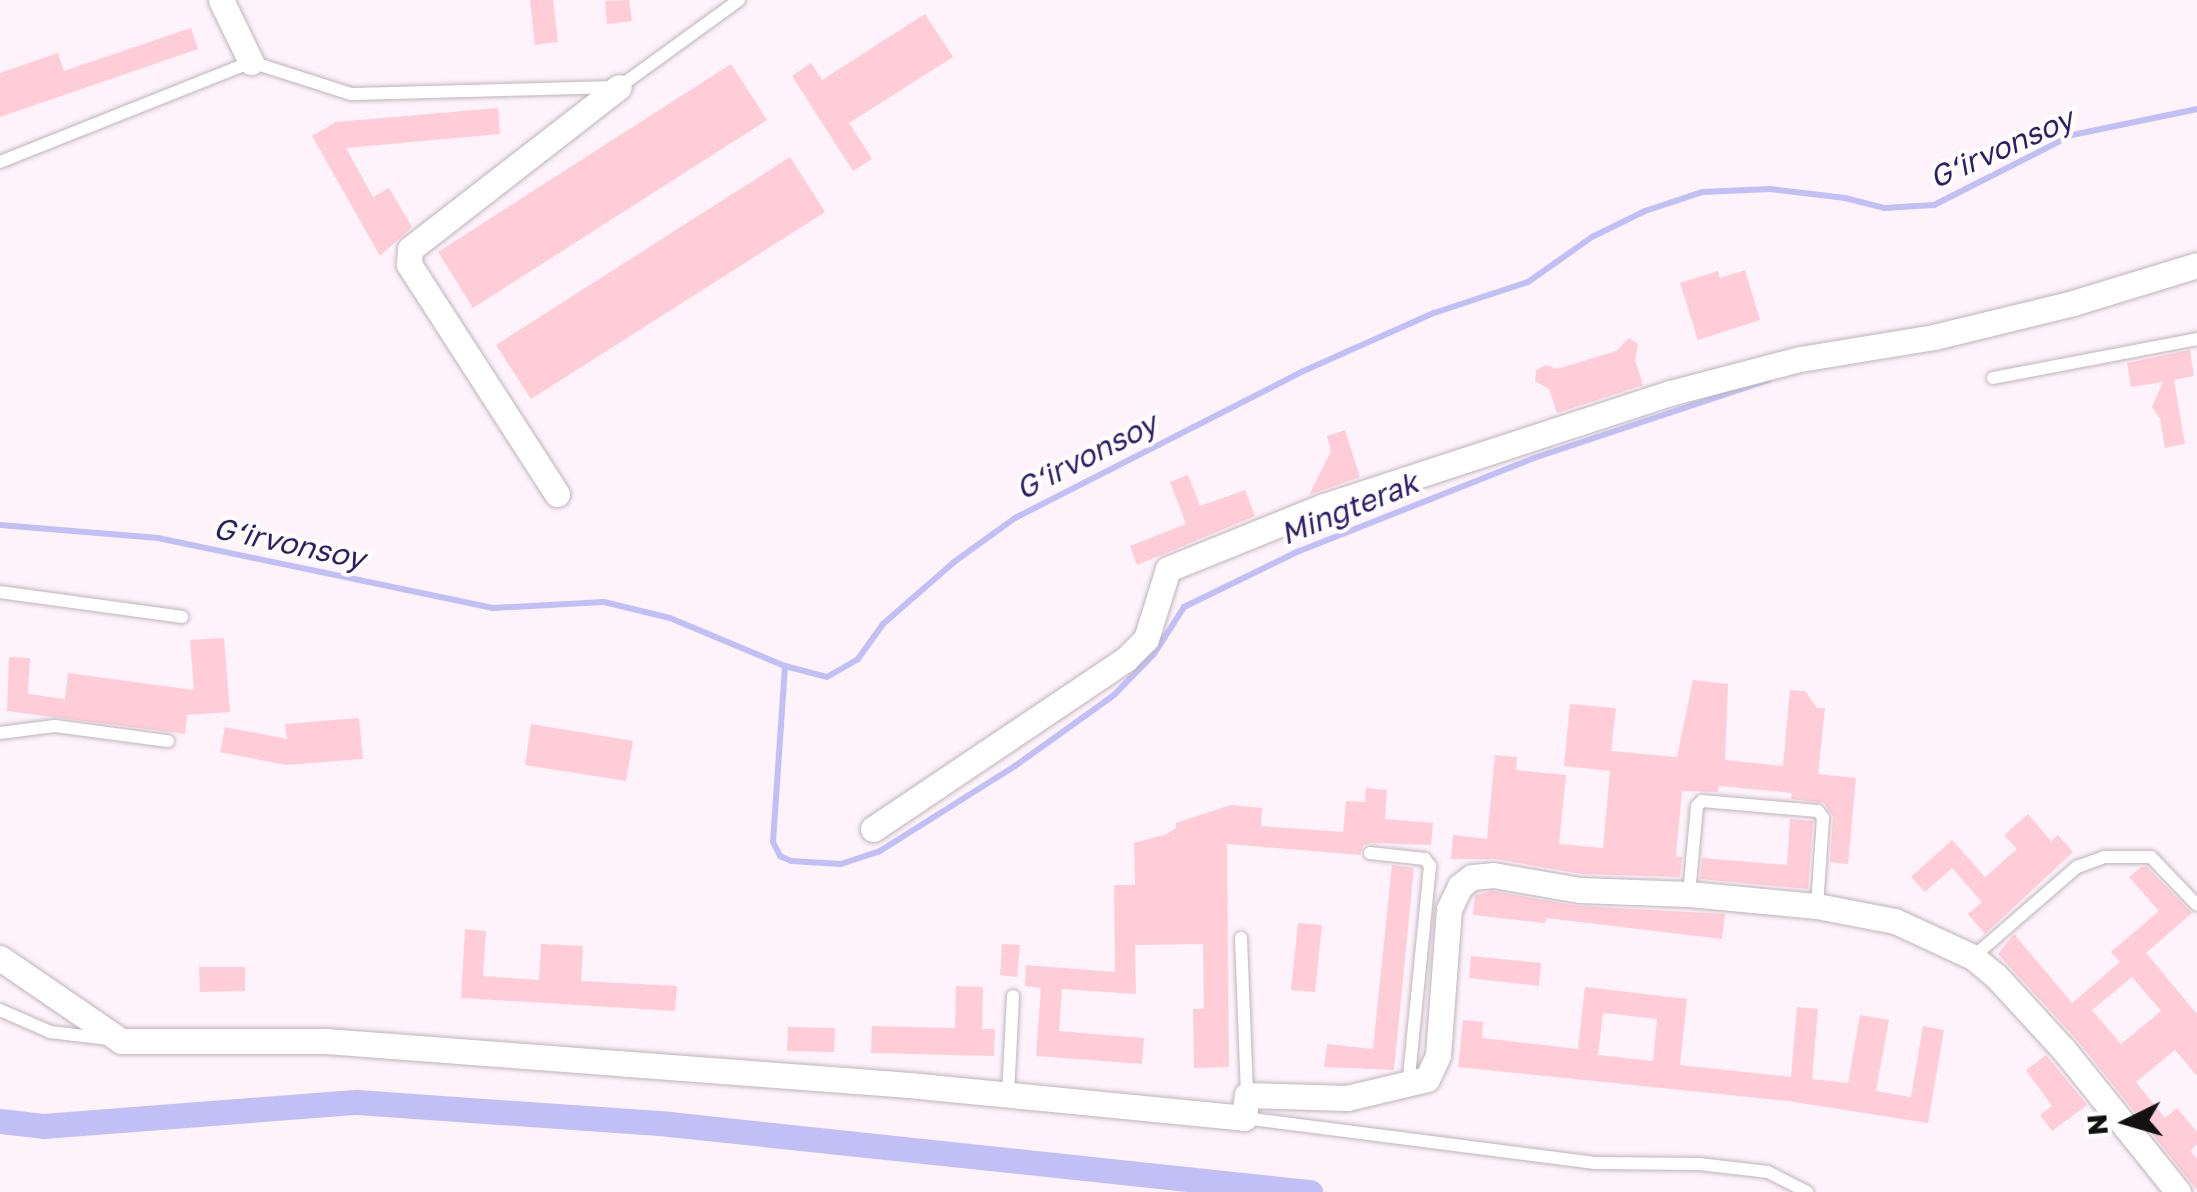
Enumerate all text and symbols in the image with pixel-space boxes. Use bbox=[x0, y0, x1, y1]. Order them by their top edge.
water label: G‘irvonsoy bbox=[1924, 100, 2078, 196]
water label: G‘irvonsoy bbox=[1009, 405, 1163, 507]
water label: Mingterak bbox=[1275, 464, 1423, 552]
water label: G‘irvonsoy bbox=[210, 509, 368, 577]
north arrow bbox=[2077, 1072, 2177, 1172]
text: N bbox=[2079, 1113, 2114, 1137]

